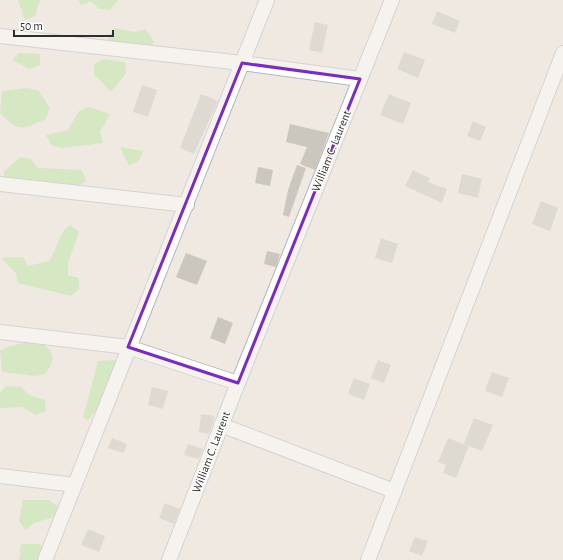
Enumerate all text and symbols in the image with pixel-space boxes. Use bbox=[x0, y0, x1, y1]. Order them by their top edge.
scale bar bbox=[14, 12, 113, 38]
text: 50 m bbox=[20, 20, 43, 32]
street label: William C. Laurent bbox=[309, 109, 353, 193]
street label: William C. Laurent bbox=[190, 409, 232, 494]

